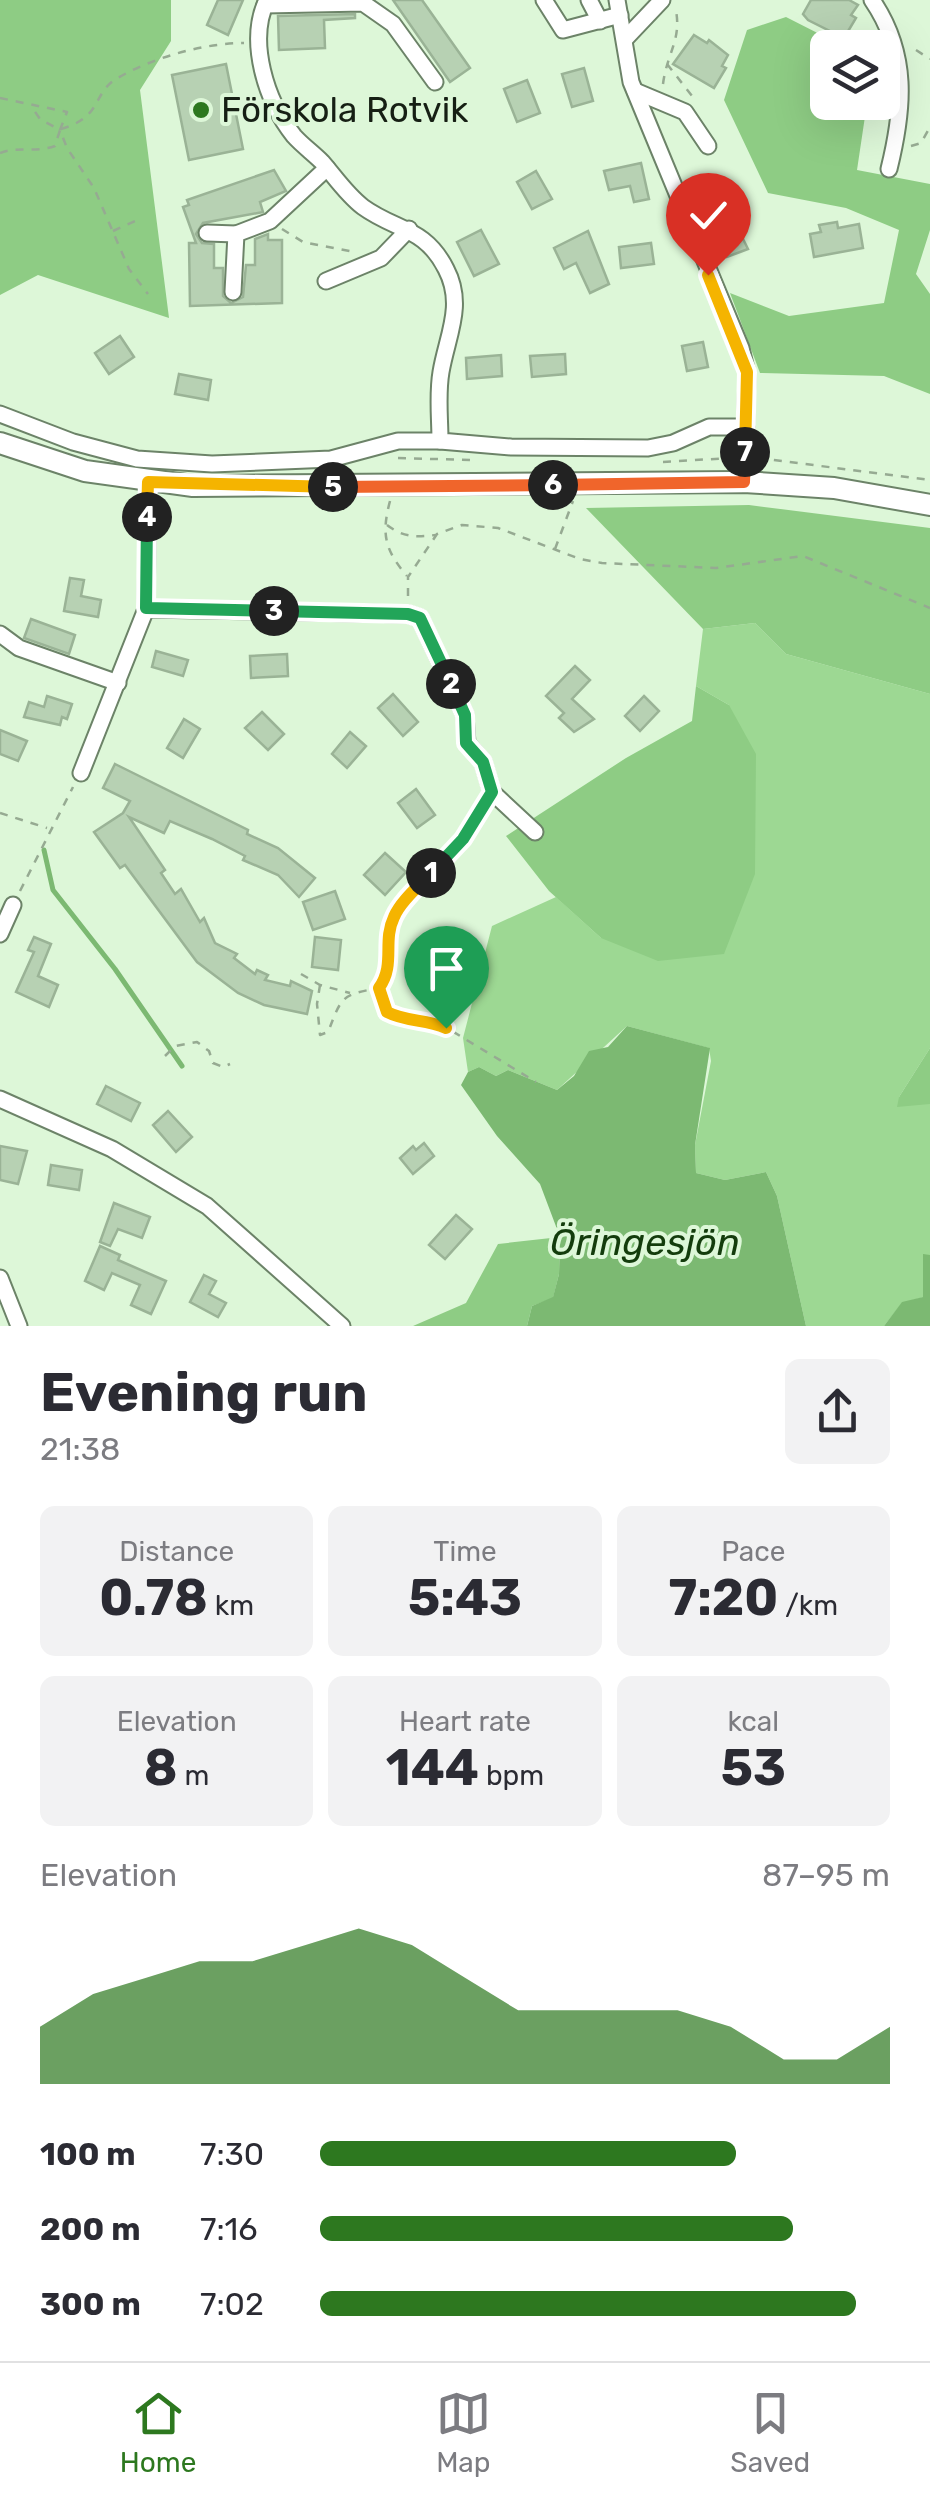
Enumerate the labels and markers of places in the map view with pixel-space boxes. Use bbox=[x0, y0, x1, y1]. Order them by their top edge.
place label: Förskola Rotvik bbox=[221, 89, 468, 131]
marker: Förskola Rotvik bbox=[190, 99, 212, 121]
pin bbox=[666, 173, 751, 276]
pin: 7 bbox=[720, 427, 770, 477]
pin: 6 bbox=[528, 460, 578, 510]
pin: 5 bbox=[308, 462, 358, 512]
pin: 4 bbox=[122, 492, 172, 542]
pin: 3 bbox=[249, 586, 299, 636]
pin: 2 bbox=[426, 659, 476, 709]
pin: 1 bbox=[406, 848, 456, 898]
pin bbox=[404, 926, 489, 1029]

